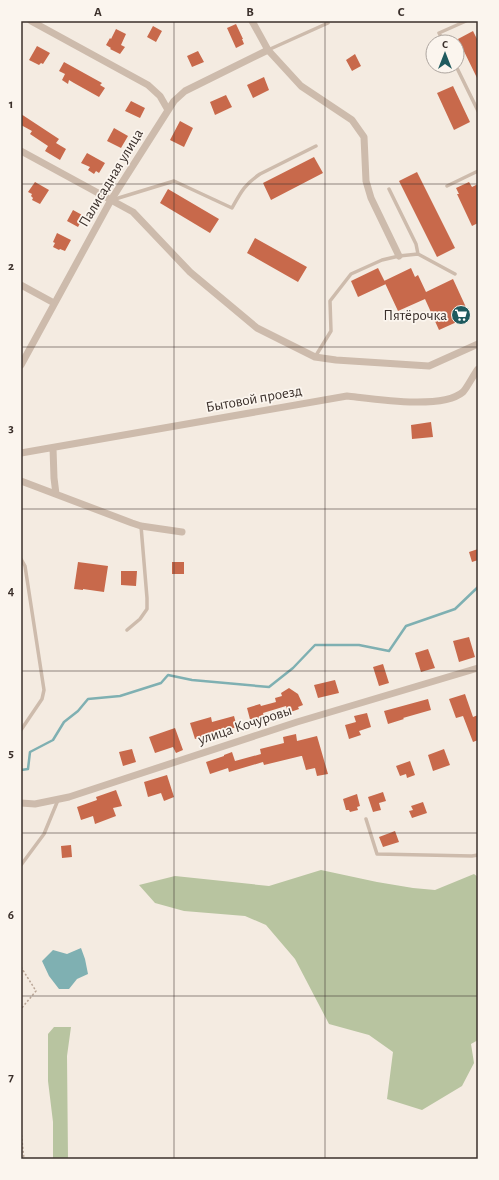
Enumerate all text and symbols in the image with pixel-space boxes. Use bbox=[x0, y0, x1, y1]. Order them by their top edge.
text: A bbox=[94, 6, 102, 19]
text: B bbox=[246, 6, 254, 19]
text: C bbox=[398, 6, 405, 19]
north arrow bbox=[425, 34, 465, 74]
text: С bbox=[442, 39, 448, 50]
text: 1 bbox=[9, 98, 13, 111]
street label: Палисадная улица bbox=[76, 126, 146, 230]
text: 2 bbox=[8, 260, 14, 273]
supermarket icon: Пятёрочка bbox=[450, 304, 472, 326]
place label: Пятёрочка bbox=[383, 308, 447, 323]
street label: Бытовой проезд bbox=[205, 383, 303, 415]
text: 3 bbox=[8, 422, 14, 435]
text: 4 bbox=[8, 585, 15, 598]
street label: улица Кочуровы bbox=[195, 703, 294, 748]
text: 5 bbox=[8, 747, 14, 760]
text: 6 bbox=[8, 909, 14, 922]
text: 7 bbox=[8, 1071, 14, 1084]

